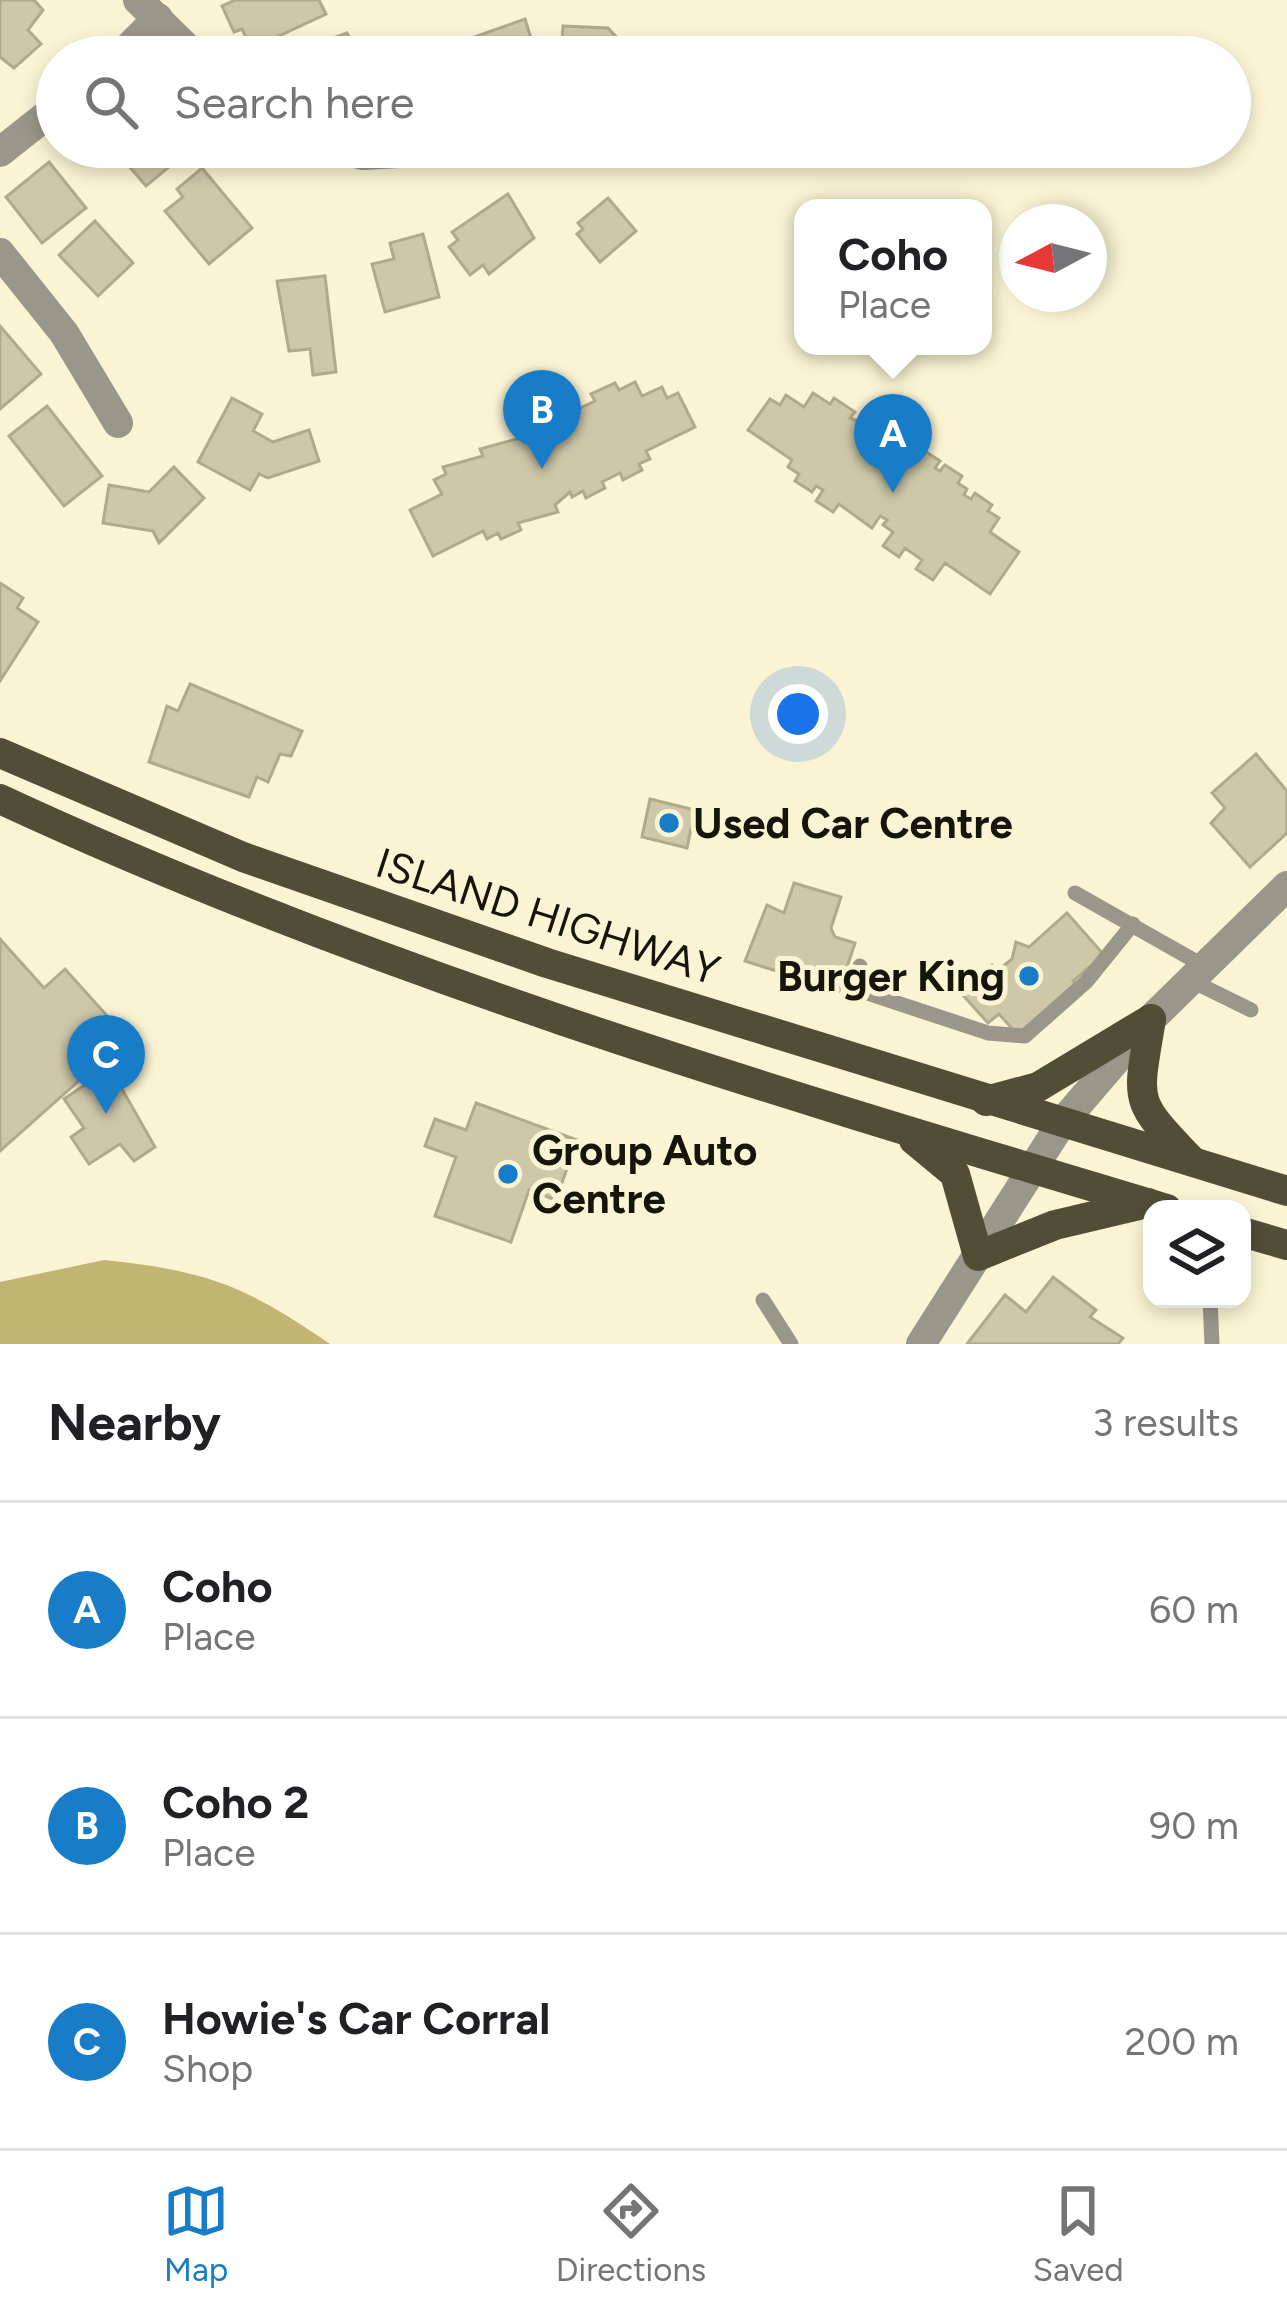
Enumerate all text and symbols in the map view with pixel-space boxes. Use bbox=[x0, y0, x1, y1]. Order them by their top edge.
search box bbox=[36, 36, 1251, 168]
icon: search bbox=[78, 69, 144, 135]
text: Search here bbox=[174, 75, 414, 129]
popup bbox=[794, 199, 992, 355]
north arrow bbox=[999, 204, 1107, 312]
text: Coho bbox=[838, 227, 948, 281]
text: Place bbox=[838, 281, 931, 328]
pin: B bbox=[503, 370, 581, 469]
pin: A bbox=[854, 394, 932, 493]
your location bbox=[768, 684, 828, 744]
place label: Used Car Centre bbox=[693, 798, 1013, 849]
marker: Used Car Centre bbox=[656, 810, 682, 836]
street label: ISLAND HIGHWAY bbox=[370, 837, 726, 996]
place label: Burger King bbox=[777, 951, 1005, 1002]
marker: Burger King bbox=[1016, 963, 1042, 989]
pin: C bbox=[67, 1015, 145, 1114]
place label: Group Auto Centre bbox=[532, 1125, 757, 1224]
marker: Group Auto Centre bbox=[495, 1161, 521, 1187]
map controls bbox=[1143, 1200, 1251, 1308]
button: layers bbox=[1143, 1200, 1251, 1308]
text: Nearby bbox=[48, 1392, 221, 1453]
text: 3 results bbox=[1092, 1399, 1239, 1446]
text: Coho bbox=[162, 1559, 273, 1613]
text: A bbox=[73, 1586, 101, 1633]
text: 60 m bbox=[1149, 1586, 1239, 1633]
text: Place bbox=[162, 1613, 255, 1660]
text: Coho 2 bbox=[162, 1775, 309, 1829]
text: B bbox=[75, 1802, 99, 1849]
text: 90 m bbox=[1149, 1802, 1239, 1849]
text: Place bbox=[162, 1829, 255, 1876]
text: Howie's Car Corral bbox=[162, 1991, 550, 2045]
text: C bbox=[73, 2018, 101, 2065]
text: 200 m bbox=[1124, 2018, 1239, 2065]
text: Shop bbox=[162, 2045, 253, 2092]
tab: Map bbox=[163, 2178, 229, 2289]
tab: Directions bbox=[556, 2178, 706, 2289]
tab: Saved bbox=[1033, 2178, 1124, 2289]

